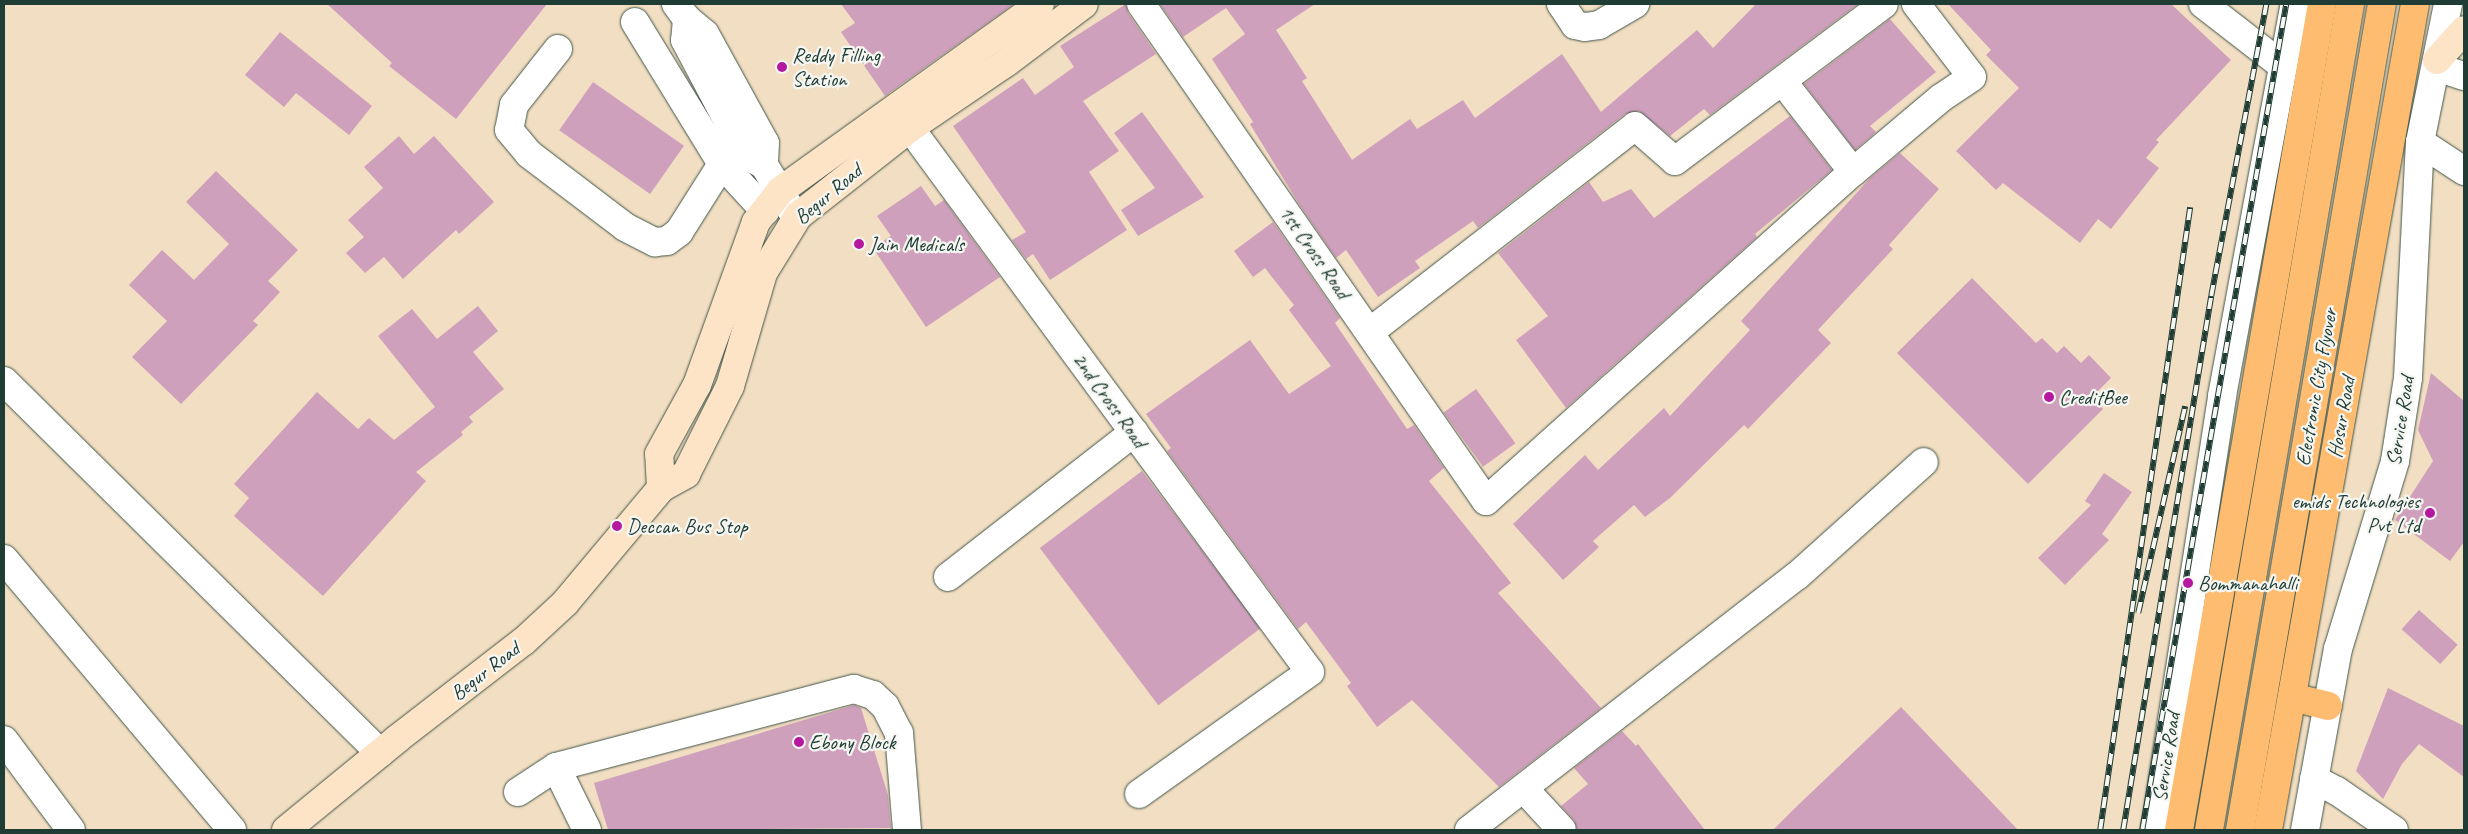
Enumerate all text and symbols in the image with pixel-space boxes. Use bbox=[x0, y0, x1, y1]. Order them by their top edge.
place label: Reddy Filling Station bbox=[792, 42, 880, 92]
marker: Reddy Filling Station bbox=[776, 61, 788, 73]
street label: Begur Road bbox=[789, 158, 867, 230]
street label: 1st Cross Road bbox=[1274, 201, 1356, 303]
place label: Jain Medicals bbox=[869, 231, 964, 257]
marker: Jain Medicals bbox=[853, 238, 865, 250]
street label: Electronic City Flyover bbox=[2290, 306, 2342, 468]
street label: 2nd Cross Road bbox=[1067, 347, 1153, 453]
street label: Hosur Road bbox=[2321, 374, 2361, 460]
street label: Service Road bbox=[2381, 375, 2419, 467]
place label: CreditBee bbox=[2059, 384, 2127, 410]
marker: CreditBee bbox=[2043, 391, 2055, 403]
place label: emids Technologies Pvt Ltd bbox=[2292, 488, 2420, 538]
marker: emids Technologies Pvt Ltd bbox=[2424, 507, 2436, 519]
place label: Deccan Bus Stop bbox=[627, 513, 748, 539]
marker: Deccan Bus Stop bbox=[611, 520, 623, 532]
place label: Bommanahalli bbox=[2198, 570, 2297, 596]
marker: Bommanahalli bbox=[2182, 577, 2194, 589]
street label: Begur Road bbox=[445, 636, 525, 706]
street label: Service Road bbox=[2147, 711, 2185, 803]
place label: Ebony Block bbox=[809, 729, 895, 755]
marker: Ebony Block bbox=[793, 736, 805, 748]

